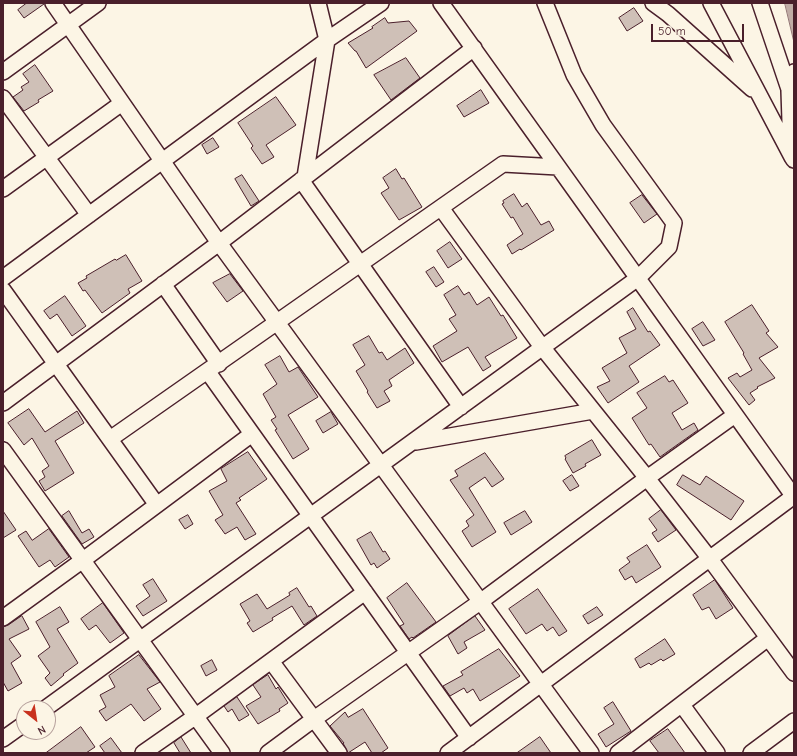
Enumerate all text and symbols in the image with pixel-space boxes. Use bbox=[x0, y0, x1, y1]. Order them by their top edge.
scale bar bbox=[653, 16, 746, 42]
text: 50 m bbox=[658, 24, 686, 38]
north arrow bbox=[16, 700, 56, 740]
text: N bbox=[35, 723, 48, 737]

